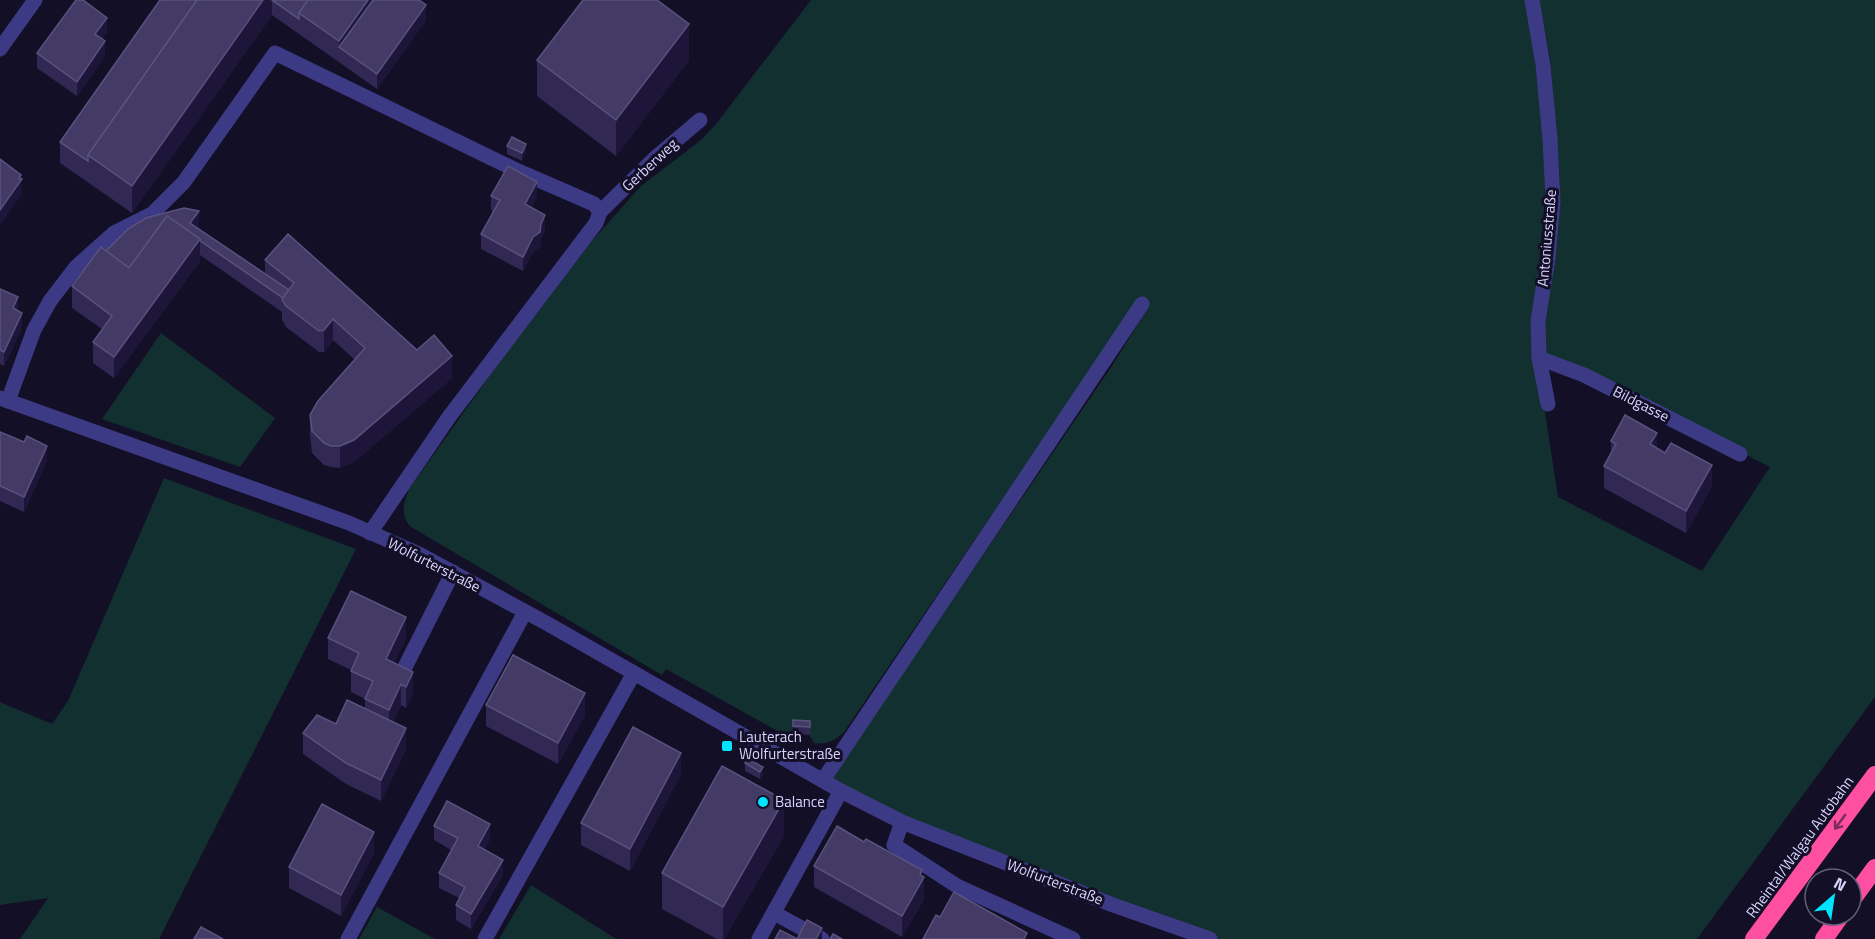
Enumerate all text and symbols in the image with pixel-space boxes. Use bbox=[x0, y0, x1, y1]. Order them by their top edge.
street label: Gerberweg bbox=[616, 132, 683, 197]
street label: Antoniusstraße bbox=[1531, 188, 1562, 288]
street label: Bildgasse bbox=[1609, 380, 1673, 428]
street label: Wolfurterstraße bbox=[384, 531, 485, 598]
place label: Lauterach Wolfurterstraße bbox=[739, 725, 841, 765]
marker: Lauterach Wolfurterstraße bbox=[720, 739, 734, 753]
street label: Rheintal/Walgau Autobahn bbox=[1740, 771, 1859, 923]
place label: Balance bbox=[775, 790, 825, 813]
marker: Balance bbox=[756, 795, 770, 809]
one-way arrow bbox=[1834, 814, 1846, 830]
street label: Wolfurterstraße bbox=[1004, 853, 1107, 910]
north arrow bbox=[1803, 867, 1863, 927]
text: N bbox=[1830, 871, 1851, 897]

